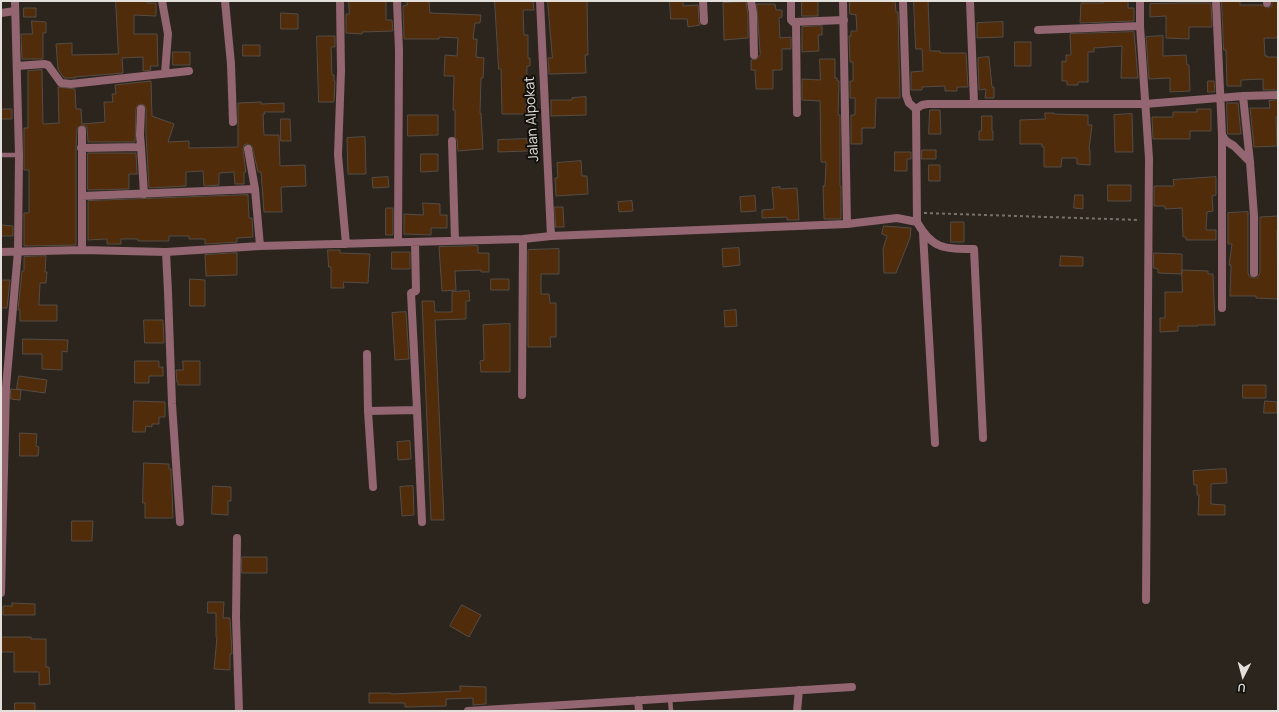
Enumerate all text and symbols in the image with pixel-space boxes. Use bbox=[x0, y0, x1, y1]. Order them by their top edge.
street label: Jalan Alpokat bbox=[521, 76, 543, 162]
north arrow bbox=[1223, 656, 1263, 696]
text: U bbox=[1237, 681, 1246, 696]

